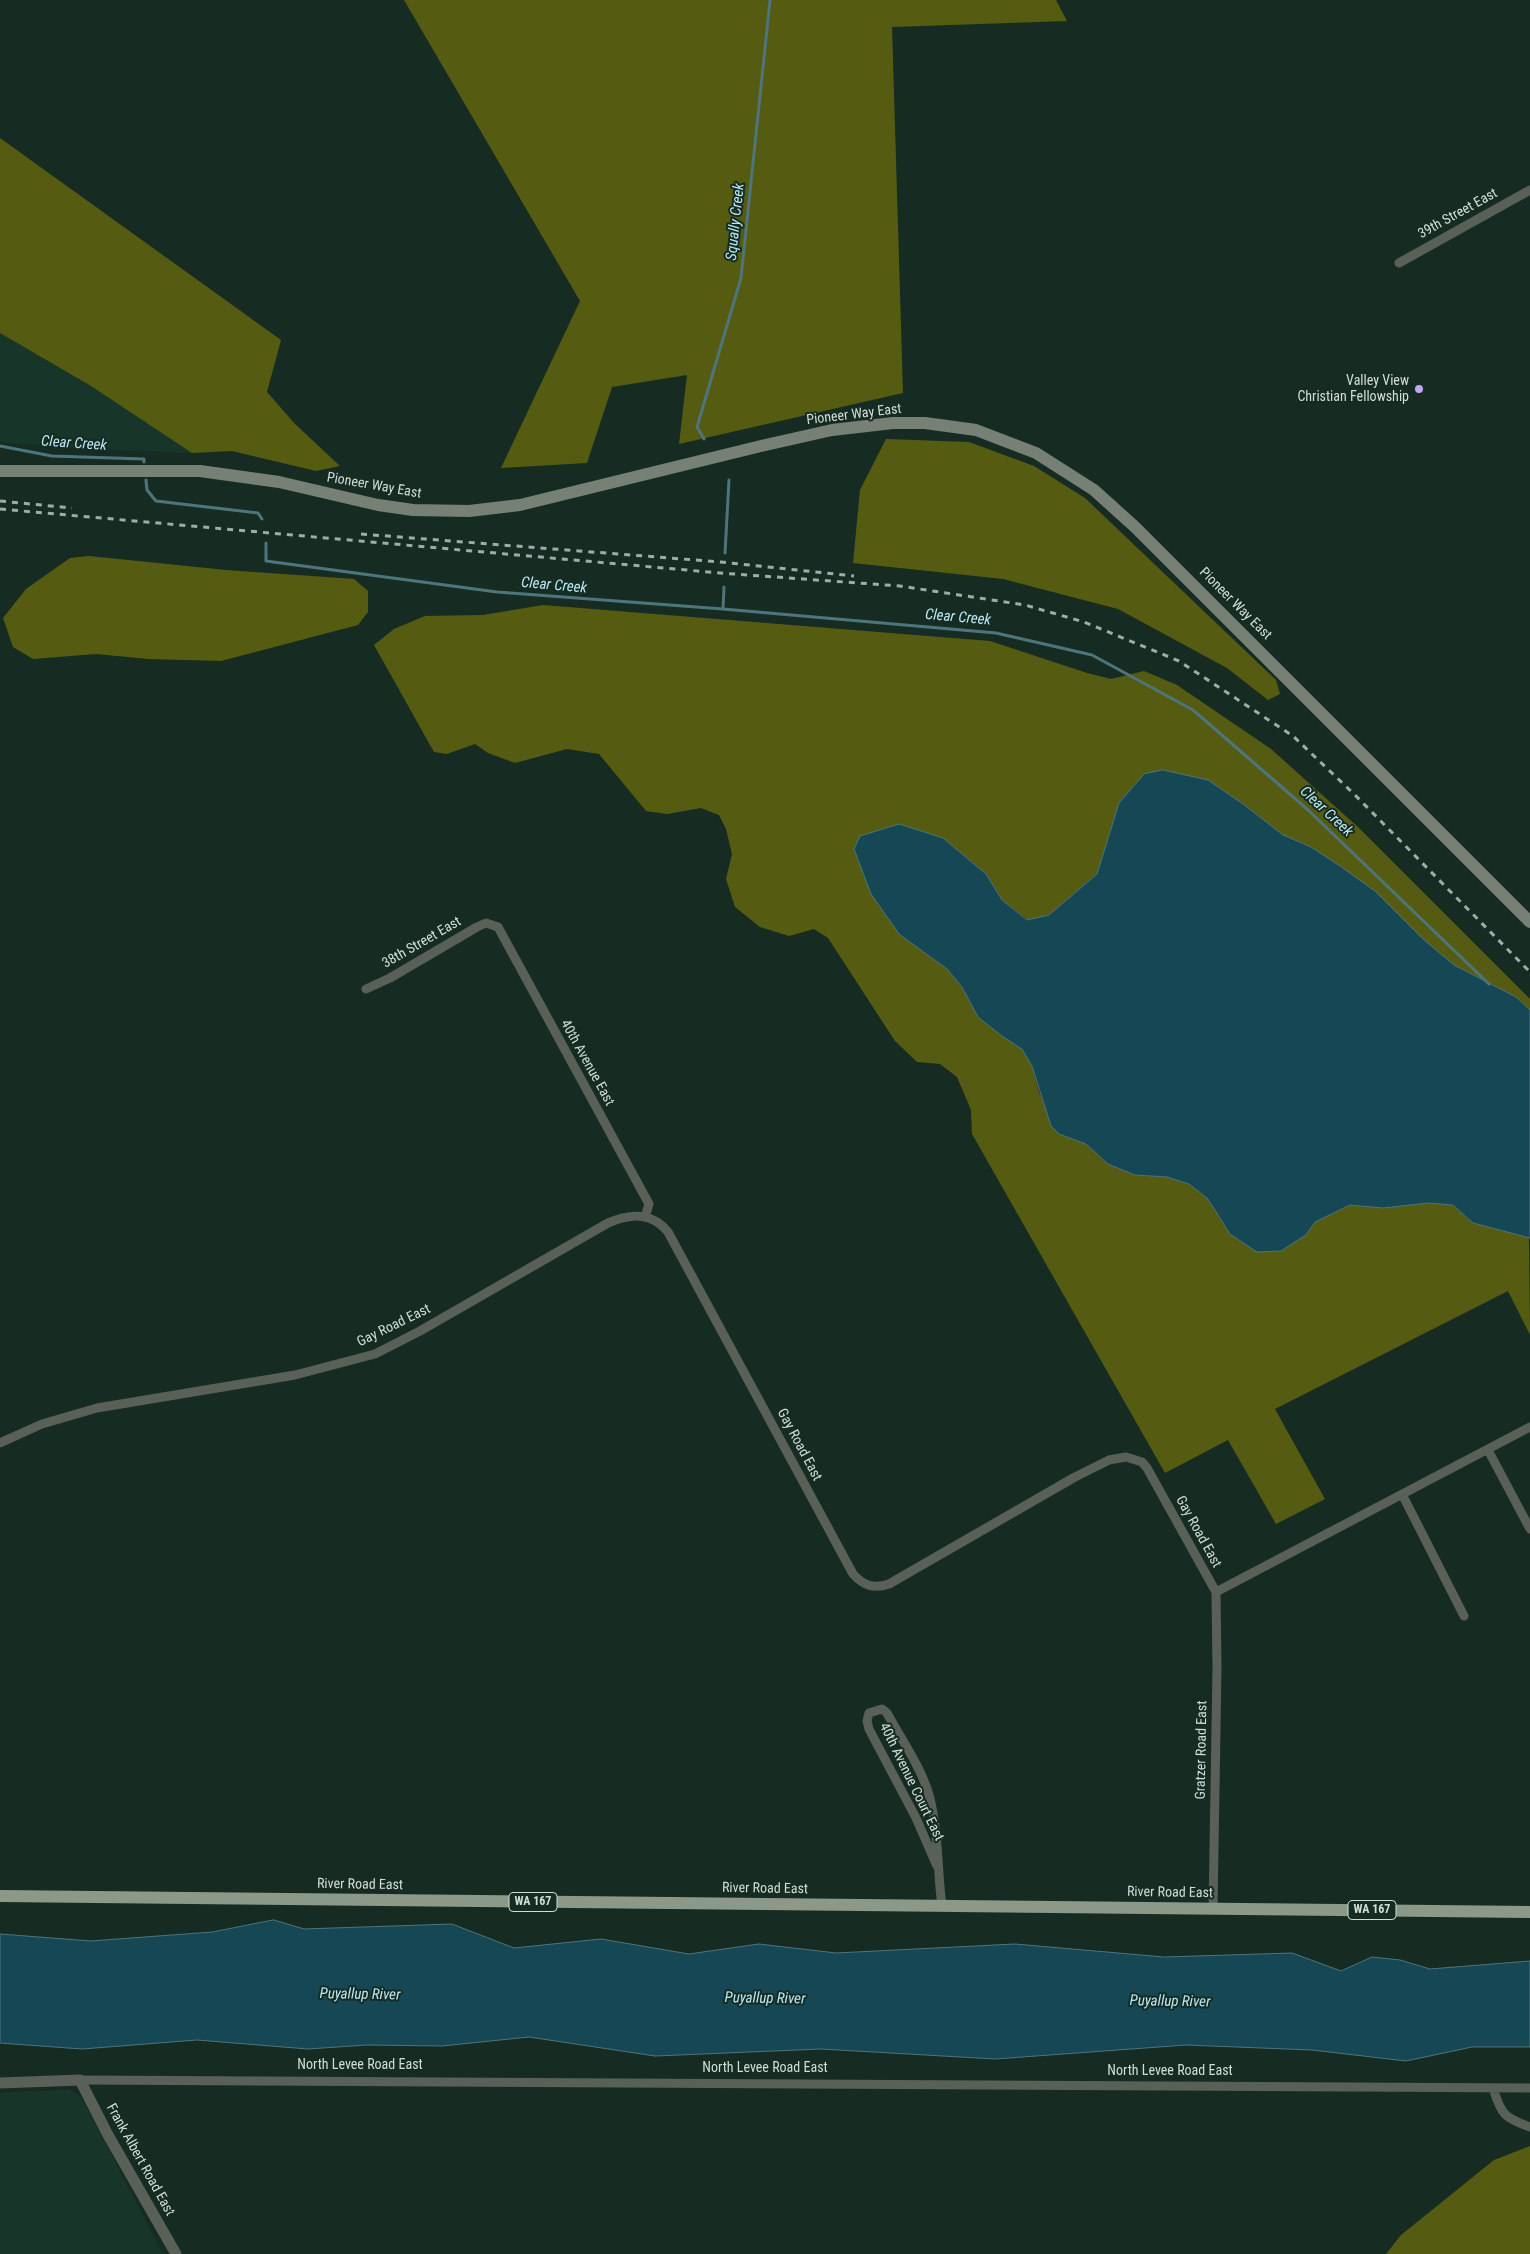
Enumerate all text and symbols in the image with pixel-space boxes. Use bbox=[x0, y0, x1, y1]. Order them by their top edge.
water label: Squally Creek bbox=[723, 182, 749, 262]
street label: 39th Street East bbox=[1415, 185, 1501, 243]
place label: Valley View Christian Fellowship bbox=[1297, 373, 1409, 406]
marker: Valley View Christian Fellowship bbox=[1413, 383, 1425, 395]
street label: Pioneer Way East bbox=[806, 401, 902, 429]
water label: Clear Creek bbox=[40, 433, 108, 455]
street label: Pioneer Way East bbox=[325, 469, 423, 503]
street label: Pioneer Way East bbox=[1195, 564, 1275, 644]
water label: Clear Creek bbox=[520, 574, 588, 598]
water label: Clear Creek bbox=[924, 606, 992, 630]
water label: Clear Creek bbox=[1296, 783, 1356, 841]
street label: 38th Street East bbox=[380, 914, 464, 972]
street label: 40th Avenue East bbox=[556, 1017, 618, 1109]
street label: Gay Road East bbox=[355, 1301, 433, 1351]
street label: Gay Road East bbox=[773, 1406, 825, 1484]
street label: Gay Road East bbox=[1171, 1493, 1225, 1571]
street label: Gratzer Road East bbox=[1193, 1701, 1211, 1799]
street label: 40th Avenue Court East bbox=[875, 1720, 947, 1844]
street label: River Road East bbox=[317, 1876, 403, 1894]
street label: River Road East bbox=[722, 1880, 808, 1898]
street label: River Road East bbox=[1127, 1884, 1213, 1902]
road number: WA 167 bbox=[509, 1892, 557, 1911]
road number: WA 167 bbox=[1348, 1900, 1396, 1920]
water label: Puyallup River bbox=[319, 1985, 401, 2005]
water label: Puyallup River bbox=[724, 1989, 806, 2009]
water label: Puyallup River bbox=[1129, 1992, 1211, 2012]
street label: North Levee Road East bbox=[297, 2057, 423, 2073]
street label: North Levee Road East bbox=[702, 2060, 828, 2076]
street label: North Levee Road East bbox=[1107, 2063, 1233, 2079]
street label: Frank Albert Road East bbox=[102, 2101, 178, 2219]

